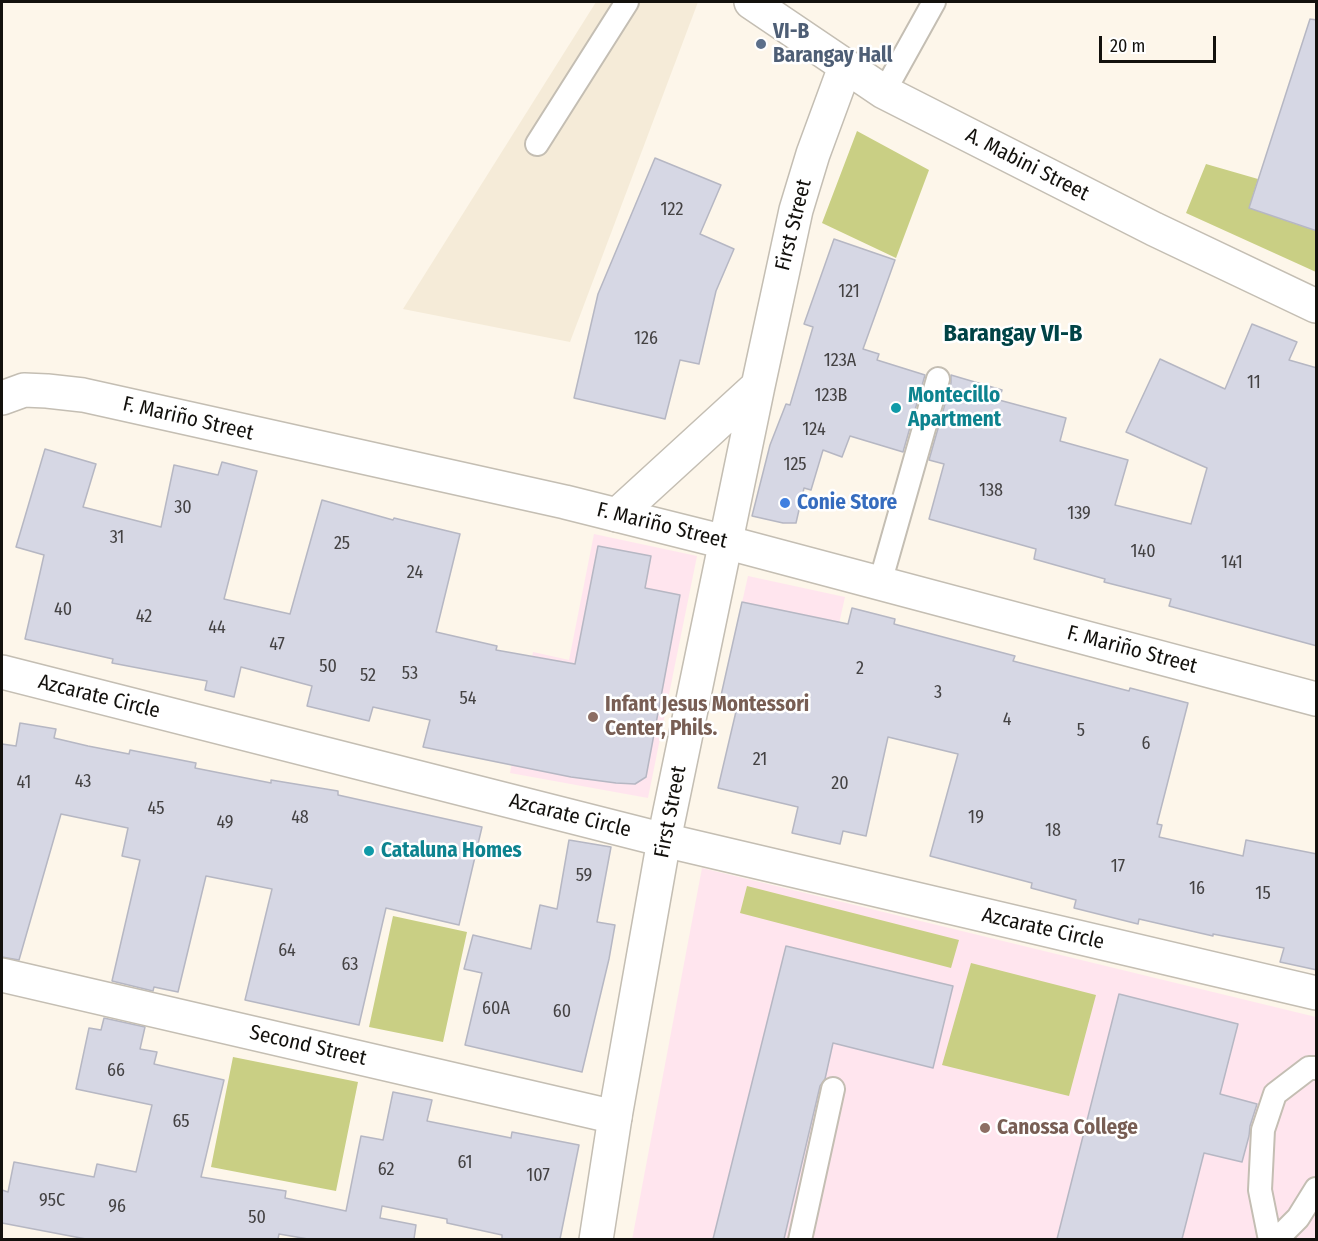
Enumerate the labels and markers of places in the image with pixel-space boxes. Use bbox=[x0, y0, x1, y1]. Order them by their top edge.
place label: VI-B Barangay Hall bbox=[773, 19, 892, 69]
marker: VI-B Barangay Hall bbox=[754, 37, 768, 51]
place label: Montecillo Apartment bbox=[908, 383, 1001, 433]
marker: Montecillo Apartment bbox=[889, 401, 903, 415]
place label: Conie Store bbox=[797, 490, 897, 516]
marker: Conie Store bbox=[778, 496, 792, 510]
place label: Infant Jesus Montessori Center, Phils. bbox=[605, 692, 809, 742]
marker: Infant Jesus Montessori Center, Phils. bbox=[586, 710, 600, 724]
place label: Cataluna Homes bbox=[381, 838, 522, 864]
marker: Cataluna Homes bbox=[362, 844, 376, 858]
place label: Canossa College bbox=[997, 1115, 1138, 1141]
marker: Canossa College bbox=[978, 1121, 992, 1135]

